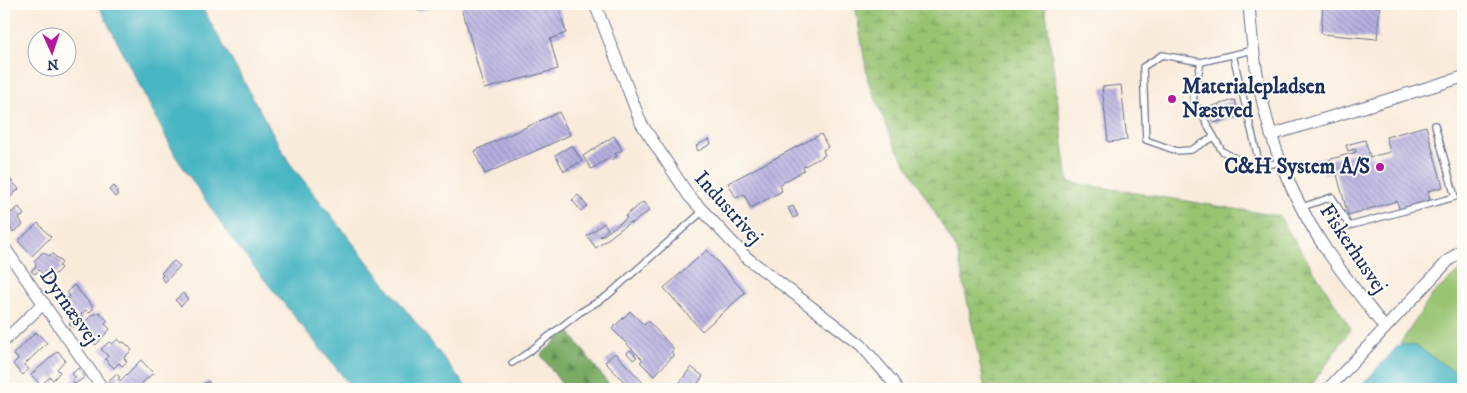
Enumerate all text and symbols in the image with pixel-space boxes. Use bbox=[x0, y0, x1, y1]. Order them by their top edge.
north arrow bbox=[28, 28, 78, 78]
text: N bbox=[46, 55, 59, 73]
place label: Materialepladsen Næstved bbox=[1182, 74, 1326, 124]
marker: Materialepladsen Næstved bbox=[1166, 93, 1178, 105]
place label: C&H System A/S bbox=[1224, 154, 1370, 180]
marker: C&H System A/S bbox=[1374, 161, 1386, 173]
street label: Industrivej bbox=[688, 166, 768, 250]
street label: Fiskerhusvej bbox=[1313, 199, 1393, 299]
street label: Dyrnæsvej bbox=[34, 264, 104, 350]

